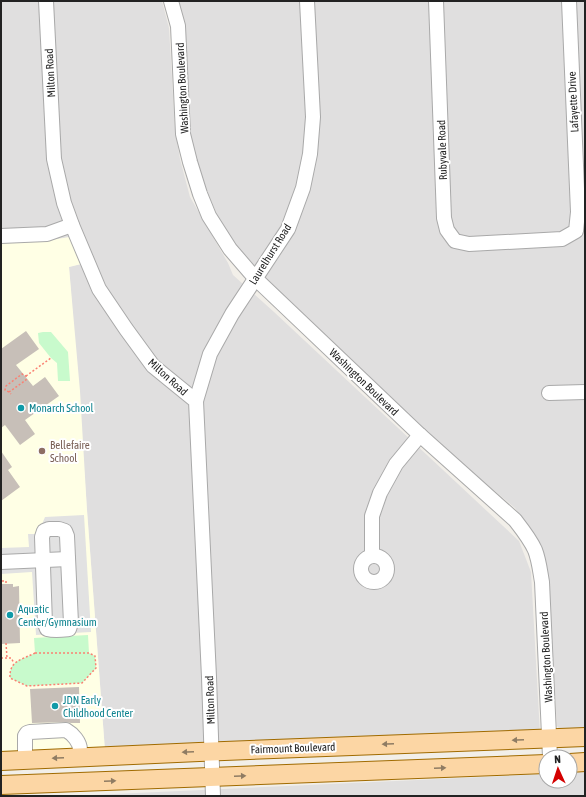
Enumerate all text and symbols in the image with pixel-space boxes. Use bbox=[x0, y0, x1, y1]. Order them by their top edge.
street label: Washington Boulevard bbox=[174, 42, 190, 134]
street label: Milton Road bbox=[43, 48, 57, 98]
street label: Lafayette Drive bbox=[565, 71, 581, 133]
street label: Rubyvale Road bbox=[435, 120, 449, 180]
street label: Laurelhurst Road bbox=[247, 221, 293, 287]
street label: Washington Boulevard bbox=[327, 346, 401, 418]
street label: Milton Road bbox=[146, 356, 190, 398]
place label: Monarch School bbox=[29, 402, 94, 414]
marker: Monarch School bbox=[16, 403, 26, 413]
place label: Bellefaire School bbox=[50, 439, 90, 464]
marker: Bellefaire School bbox=[37, 446, 47, 456]
place label: Aquatic Center/Gymnasium bbox=[18, 603, 97, 628]
marker: Aquatic Center/Gymnasium bbox=[5, 610, 15, 620]
street label: Washington Boulevard bbox=[538, 611, 554, 703]
street label: Milton Road bbox=[203, 675, 217, 725]
place label: JDN Early Childhood Center bbox=[63, 694, 134, 719]
marker: JDN Early Childhood Center bbox=[50, 701, 60, 711]
one-way arrow bbox=[512, 736, 524, 743]
street label: Fairmount Boulevard bbox=[250, 741, 336, 755]
one-way arrow bbox=[382, 741, 394, 748]
one-way arrow bbox=[181, 749, 194, 755]
north arrow bbox=[538, 749, 578, 789]
text: N bbox=[554, 753, 561, 765]
one-way arrow bbox=[51, 755, 64, 761]
one-way arrow bbox=[434, 765, 447, 771]
one-way arrow bbox=[234, 773, 247, 779]
one-way arrow bbox=[104, 778, 117, 784]

